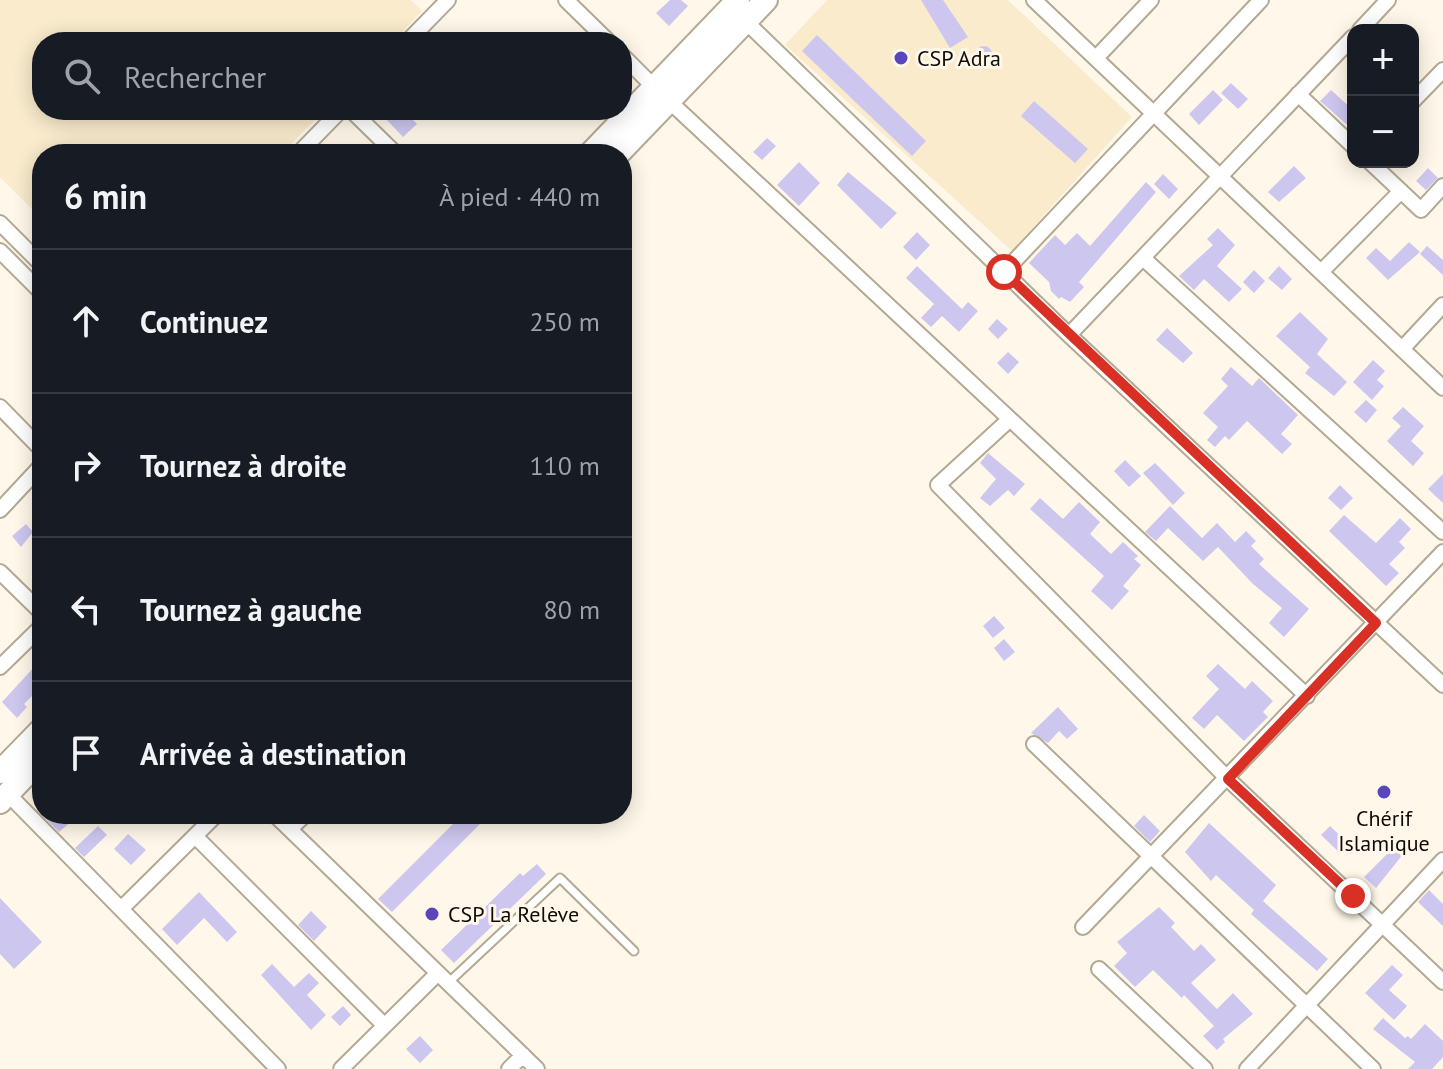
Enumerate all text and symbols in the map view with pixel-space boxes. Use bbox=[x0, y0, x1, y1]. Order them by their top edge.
map controls bbox=[1347, 24, 1419, 168]
button: + bbox=[1347, 24, 1419, 96]
search box bbox=[32, 32, 632, 120]
place label: CSP Adra bbox=[917, 44, 1001, 72]
marker: CSP Adra bbox=[892, 49, 910, 67]
icon: search bbox=[60, 54, 104, 98]
text: Rechercher bbox=[124, 57, 266, 96]
button: − bbox=[1347, 96, 1419, 168]
text: 6 min bbox=[64, 174, 147, 218]
text: À pied · 440 m bbox=[439, 180, 600, 213]
route start bbox=[986, 254, 1022, 290]
icon: ahead bbox=[64, 299, 108, 343]
text: Continuez bbox=[140, 302, 268, 341]
text: 250 m bbox=[529, 305, 600, 338]
icon: right bbox=[64, 443, 108, 487]
text: Tournez à droite bbox=[140, 446, 347, 485]
text: 110 m bbox=[529, 449, 600, 482]
icon: left bbox=[64, 587, 108, 631]
text: Tournez à gauche bbox=[140, 590, 362, 629]
text: 80 m bbox=[544, 593, 600, 626]
icon: arrive bbox=[64, 731, 108, 775]
text: Arrivée à destination bbox=[140, 734, 407, 773]
marker: Chérif Islamique bbox=[1375, 783, 1393, 801]
place label: Chérif Islamique bbox=[1338, 804, 1430, 857]
route end bbox=[1335, 878, 1371, 914]
place label: CSP La Relève bbox=[448, 900, 579, 928]
marker: CSP La Relève bbox=[423, 905, 441, 923]

